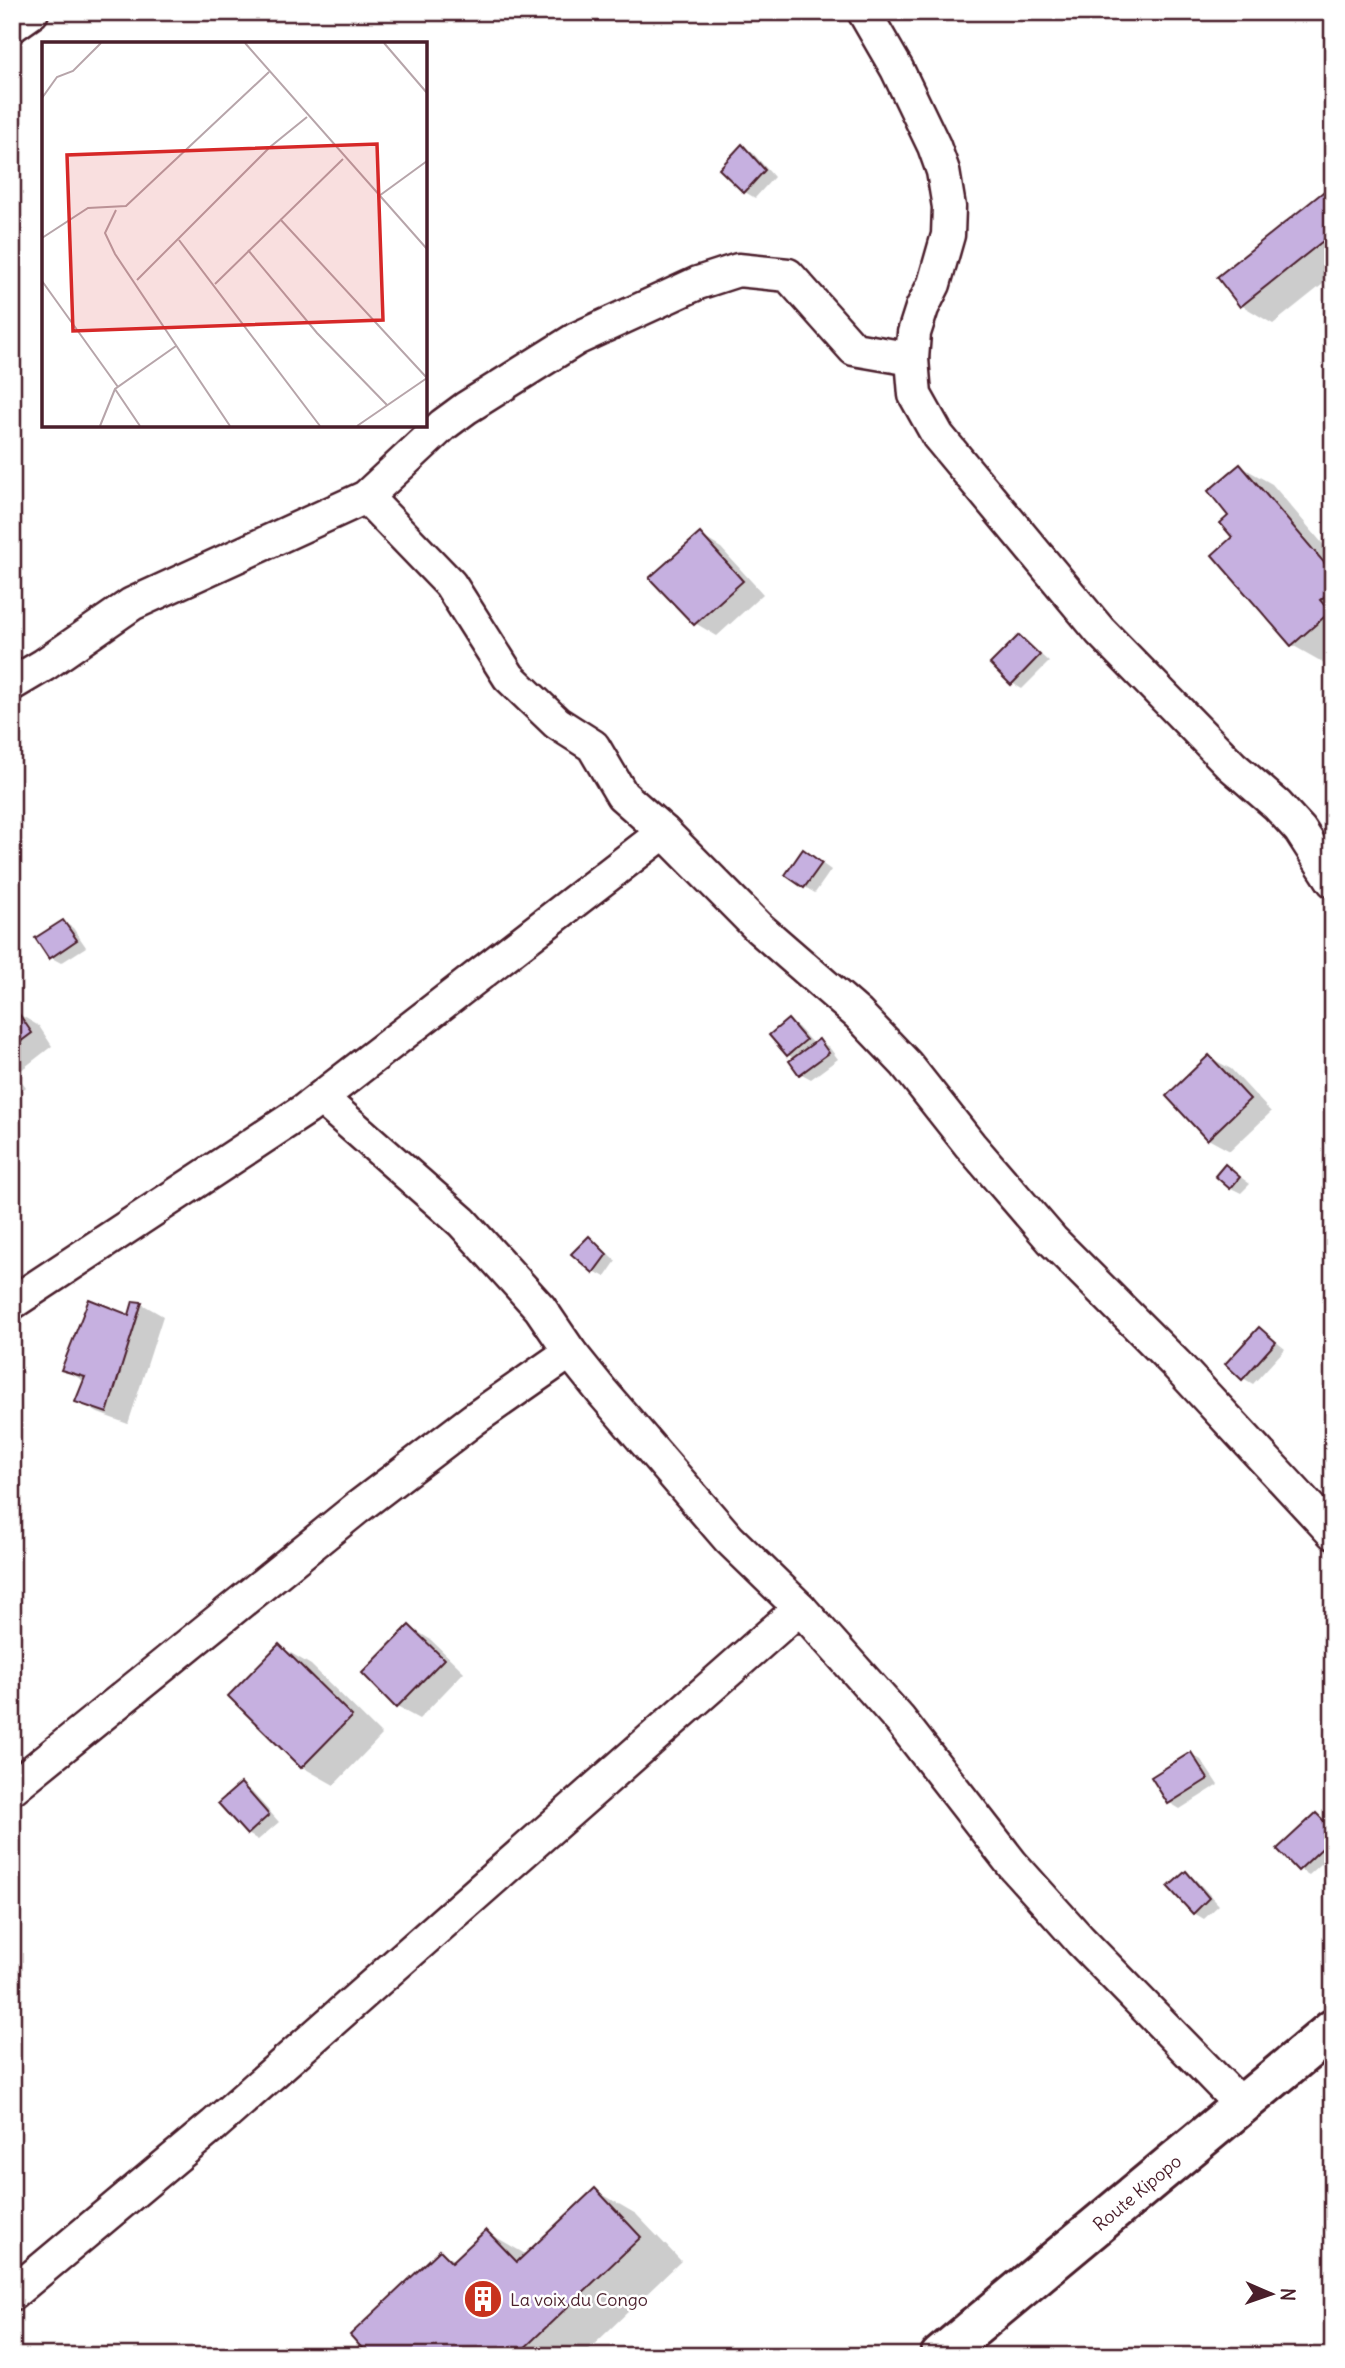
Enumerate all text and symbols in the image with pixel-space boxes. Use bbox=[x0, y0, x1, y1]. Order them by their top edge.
inset map bbox=[42, 42, 427, 427]
street label: Route Kipopo bbox=[1088, 2149, 1186, 2236]
north arrow bbox=[1236, 2260, 1306, 2330]
building icon: La voix du Congo bbox=[462, 2278, 504, 2320]
place label: La voix du Congo bbox=[510, 2288, 648, 2311]
text: N bbox=[1276, 2288, 1300, 2302]

